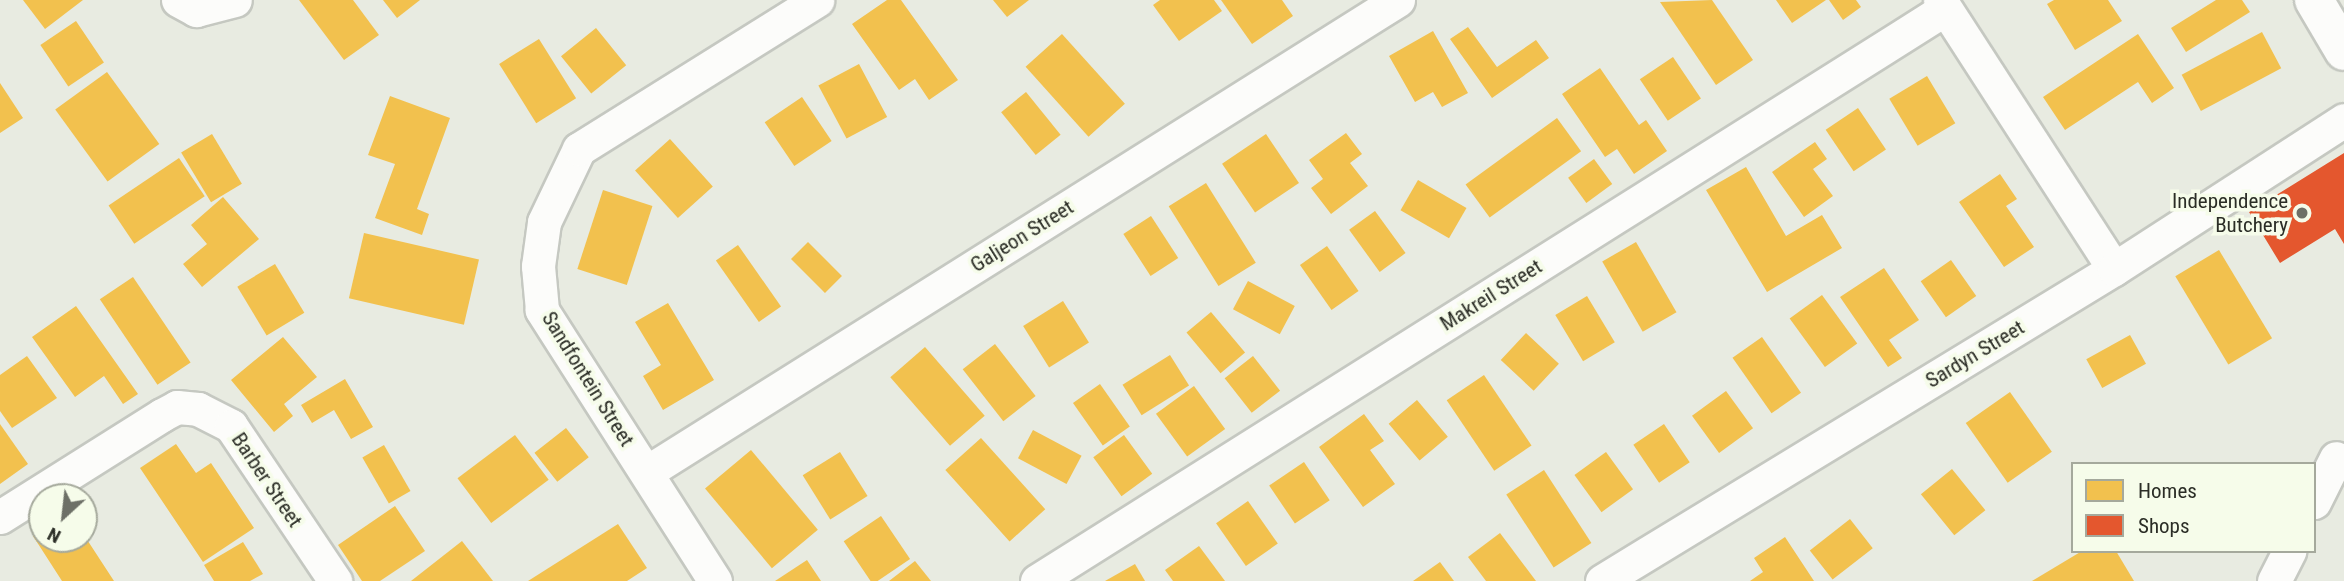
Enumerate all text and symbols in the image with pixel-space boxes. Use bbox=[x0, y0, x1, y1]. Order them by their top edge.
place label: Independence Butchery bbox=[2172, 188, 2288, 238]
street label: Galjeon Street bbox=[966, 194, 1078, 278]
marker: Independence Butchery bbox=[2294, 205, 2310, 221]
street label: Makreil Street bbox=[1436, 254, 1546, 336]
street label: Sandfontein Street bbox=[537, 307, 639, 451]
street label: Sardyn Street bbox=[1921, 315, 2029, 393]
street label: Barber Street bbox=[226, 428, 308, 532]
legend bbox=[2071, 462, 2316, 553]
text: Homes bbox=[2138, 479, 2197, 503]
north arrow bbox=[28, 483, 98, 553]
text: Shops bbox=[2138, 514, 2190, 538]
text: N bbox=[44, 522, 65, 548]

